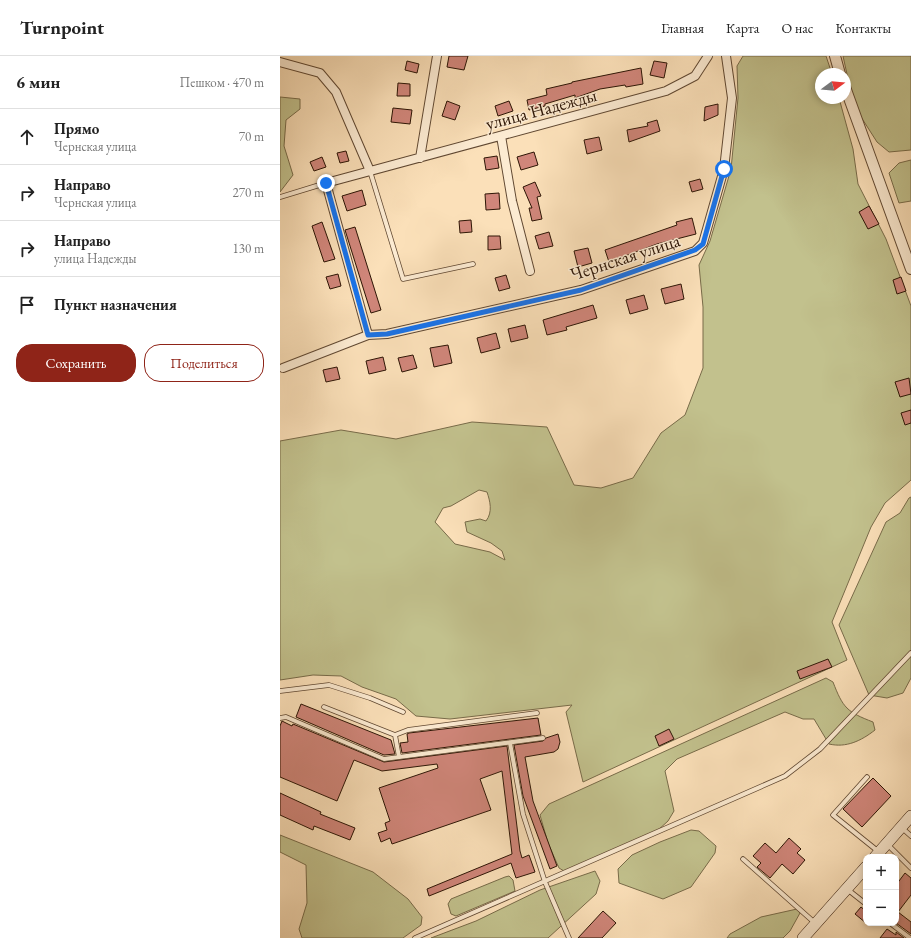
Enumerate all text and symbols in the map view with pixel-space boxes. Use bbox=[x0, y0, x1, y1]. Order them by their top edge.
text: Turnpoint bbox=[20, 15, 104, 40]
text: Главная bbox=[661, 19, 704, 37]
text: Карта bbox=[726, 19, 759, 37]
text: О нас bbox=[781, 19, 813, 37]
text: Контакты bbox=[835, 19, 891, 37]
north arrow bbox=[815, 68, 851, 104]
text: 6 мин bbox=[16, 71, 60, 93]
text: Пешком · 470 m bbox=[180, 74, 264, 91]
street label: улица Надежды bbox=[483, 83, 599, 135]
text: Прямо bbox=[54, 119, 99, 138]
icon: ahead bbox=[16, 126, 38, 148]
text: 70 m bbox=[239, 128, 264, 145]
text: Чернская улица bbox=[54, 138, 136, 155]
route start bbox=[715, 160, 733, 178]
route end bbox=[317, 174, 335, 192]
text: Направо bbox=[54, 175, 111, 194]
icon: right bbox=[16, 182, 38, 204]
text: 270 m bbox=[233, 184, 264, 201]
text: Чернская улица bbox=[54, 194, 136, 211]
street label: Чернская улица bbox=[567, 228, 684, 286]
text: Направо bbox=[54, 231, 111, 250]
icon: right bbox=[16, 238, 38, 260]
text: 130 m bbox=[233, 240, 264, 257]
text: улица Надежды bbox=[54, 250, 136, 267]
icon: arrive bbox=[16, 294, 38, 316]
text: Пункт назначения bbox=[54, 295, 177, 314]
button: Сохранить bbox=[16, 344, 136, 382]
button: Поделиться bbox=[144, 344, 264, 382]
map controls bbox=[863, 854, 899, 926]
button: + bbox=[863, 854, 899, 890]
button: − bbox=[863, 890, 899, 926]

